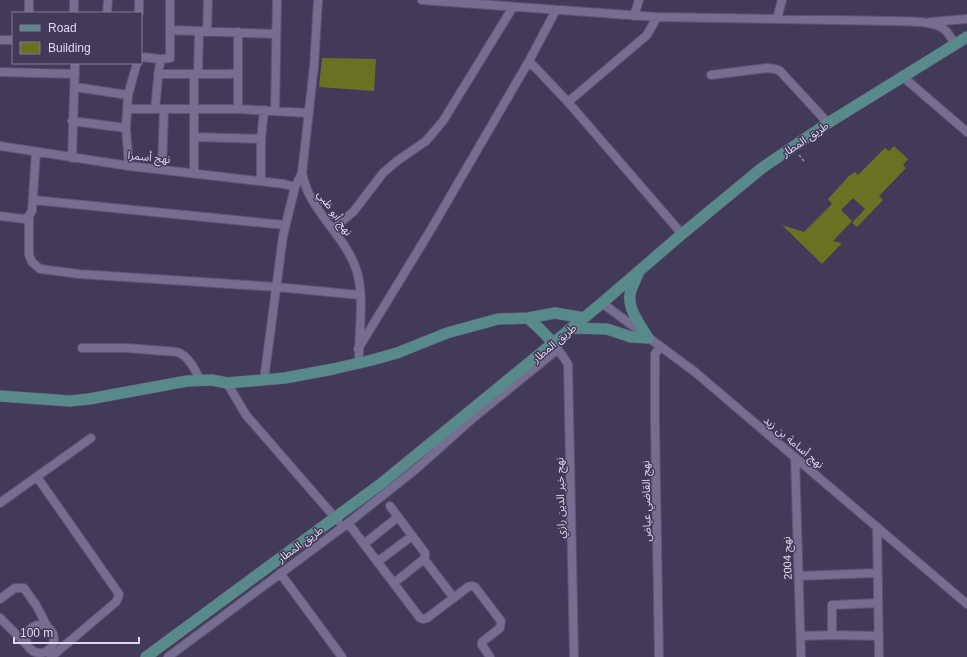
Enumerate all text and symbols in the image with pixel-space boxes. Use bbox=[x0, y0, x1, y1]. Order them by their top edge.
legend bbox=[12, 12, 142, 64]
text: Road bbox=[48, 21, 77, 35]
text: Building bbox=[48, 41, 91, 55]
street label: طريق المطار bbox=[779, 119, 831, 160]
street label: نهج أسمرا bbox=[127, 148, 171, 167]
street label: نهج أبو ظبي bbox=[312, 188, 355, 240]
street label: طريق المطار bbox=[529, 321, 579, 366]
street label: نهج أسامة بن زيد bbox=[760, 413, 827, 472]
street label: نهج خير الدين رازي bbox=[553, 457, 570, 539]
street label: نهج القاضي عياض bbox=[639, 460, 656, 542]
street label: طريق المطار bbox=[274, 523, 326, 566]
street label: نهج 2004 bbox=[780, 536, 796, 580]
scale bar bbox=[14, 619, 139, 645]
text: 100 m bbox=[20, 626, 53, 640]

